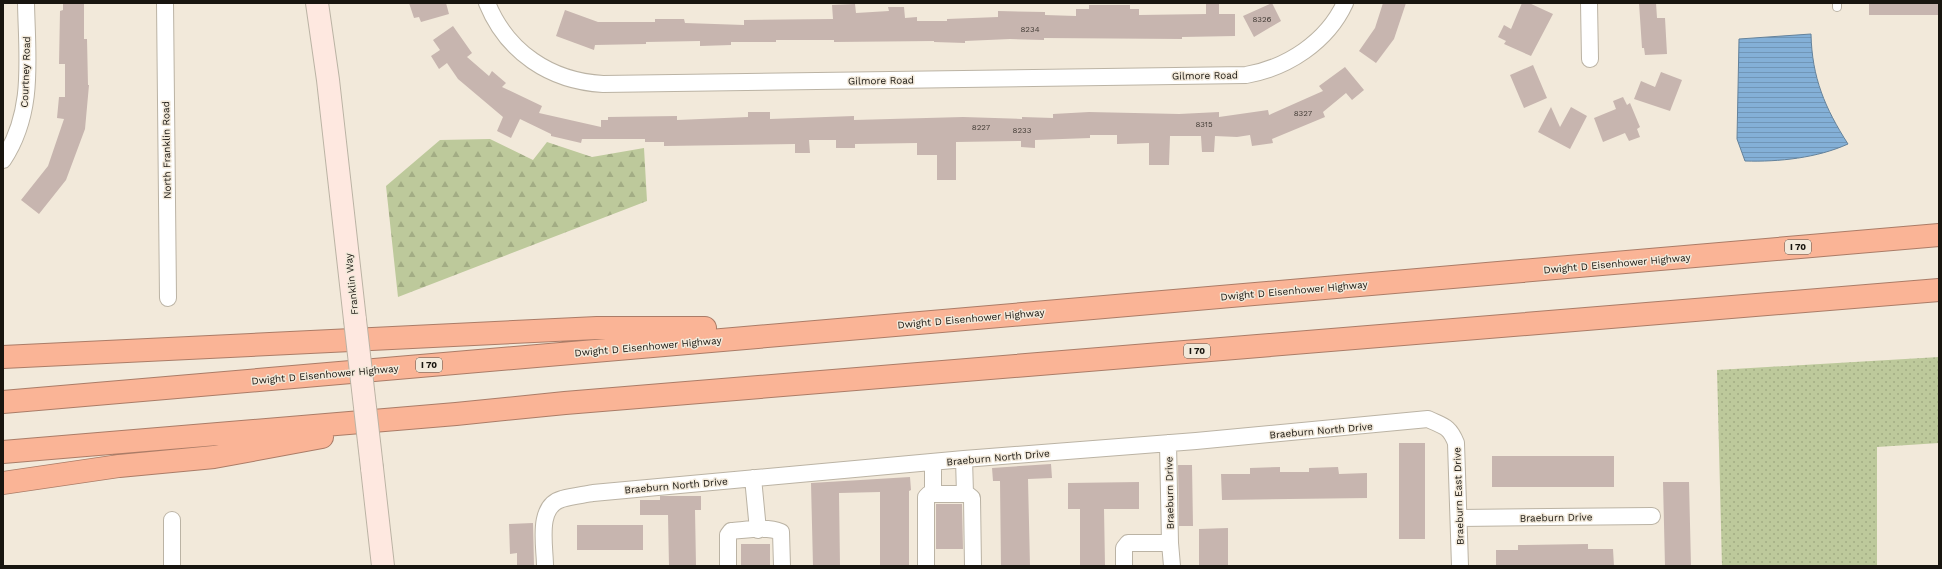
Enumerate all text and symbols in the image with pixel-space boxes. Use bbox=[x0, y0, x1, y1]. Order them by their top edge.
house number: 8326 bbox=[1253, 15, 1272, 24]
house number: 8234 bbox=[1020, 25, 1040, 34]
street label: Courtney Road bbox=[19, 36, 32, 108]
street label: Gilmore Road bbox=[1172, 69, 1238, 82]
street label: Gilmore Road bbox=[848, 74, 914, 87]
street label: North Franklin Road bbox=[160, 101, 173, 199]
house number: 8327 bbox=[1294, 109, 1313, 118]
house number: 8315 bbox=[1195, 120, 1213, 129]
house number: 8227 bbox=[972, 123, 991, 132]
house number: 8233 bbox=[1013, 126, 1032, 135]
road number: I 70 bbox=[1785, 240, 1811, 254]
street label: Franklin Way bbox=[343, 252, 360, 315]
street label: Dwight D Eisenhower Highway bbox=[1543, 252, 1692, 275]
street label: Dwight D Eisenhower Highway bbox=[1220, 279, 1369, 302]
street label: Dwight D Eisenhower Highway bbox=[897, 307, 1046, 330]
street label: Dwight D Eisenhower Highway bbox=[574, 335, 723, 358]
road number: I 70 bbox=[1184, 344, 1210, 358]
road number: I 70 bbox=[416, 358, 442, 372]
street label: Dwight D Eisenhower Highway bbox=[251, 363, 400, 386]
street label: Braeburn North Drive bbox=[1269, 420, 1373, 440]
street label: Braeburn North Drive bbox=[946, 447, 1050, 467]
street label: Braeburn East Drive bbox=[1451, 447, 1466, 545]
street label: Braeburn Drive bbox=[1163, 456, 1176, 530]
street label: Braeburn North Drive bbox=[624, 475, 728, 495]
street label: Braeburn Drive bbox=[1519, 511, 1593, 524]

